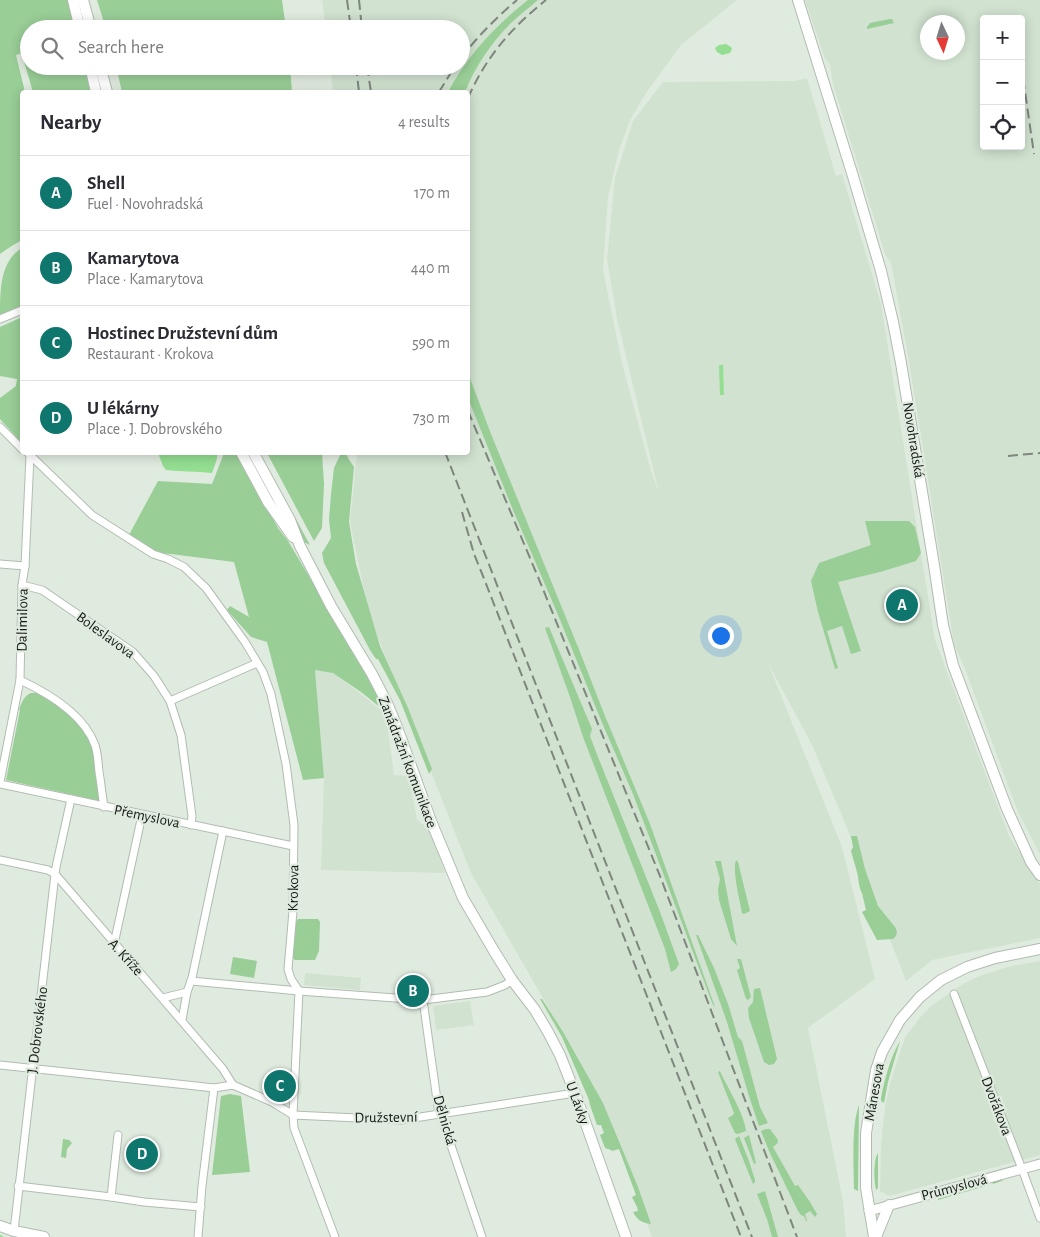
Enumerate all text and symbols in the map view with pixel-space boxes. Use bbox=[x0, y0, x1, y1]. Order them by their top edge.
north arrow bbox=[920, 15, 965, 60]
map controls bbox=[980, 15, 1025, 150]
button: + bbox=[980, 15, 1025, 60]
search box bbox=[20, 20, 470, 75]
icon: search bbox=[38, 34, 66, 62]
text: Search here bbox=[78, 38, 164, 57]
button: − bbox=[980, 60, 1025, 105]
button: locate bbox=[980, 105, 1025, 150]
text: Nearby bbox=[40, 112, 101, 133]
text: 4 results bbox=[398, 114, 450, 130]
text: Shell bbox=[87, 174, 125, 193]
text: A bbox=[51, 185, 61, 201]
text: 170 m bbox=[414, 185, 450, 201]
text: Fuel · Novohradská bbox=[87, 196, 203, 212]
text: Kamarytova bbox=[87, 249, 179, 268]
text: B bbox=[51, 260, 61, 276]
text: 440 m bbox=[411, 260, 450, 276]
text: Place · Kamarytova bbox=[87, 271, 204, 287]
text: Hostinec Družstevní dům bbox=[87, 324, 278, 343]
text: C bbox=[52, 335, 60, 351]
text: 590 m bbox=[412, 335, 450, 351]
text: Restaurant · Krokova bbox=[87, 346, 214, 362]
text: U lékárny bbox=[87, 399, 159, 418]
street label: Novohradská bbox=[900, 401, 927, 479]
text: D bbox=[51, 410, 61, 426]
text: 730 m bbox=[413, 410, 450, 426]
text: Place · J. Dobrovského bbox=[87, 421, 222, 437]
pin: A bbox=[886, 586, 918, 624]
street label: Dalimilova bbox=[14, 588, 31, 652]
street label: Boleslavova bbox=[74, 609, 138, 662]
your location bbox=[708, 623, 734, 649]
street label: Zanádražní komunikace bbox=[376, 694, 440, 830]
street label: Přemyslova bbox=[113, 802, 181, 831]
street label: Krokova bbox=[286, 864, 301, 912]
street label: A. Kříže bbox=[105, 936, 146, 979]
pin: B bbox=[397, 972, 429, 1010]
street label: J. Dobrovského bbox=[25, 986, 50, 1074]
street label: Mánesova bbox=[862, 1062, 887, 1122]
pin: C bbox=[264, 1067, 296, 1105]
street label: Dvořákova bbox=[979, 1075, 1015, 1138]
street label: U Lávky bbox=[563, 1080, 592, 1127]
street label: Dělnická bbox=[430, 1094, 459, 1147]
street label: Družstevní bbox=[354, 1109, 418, 1126]
pin: D bbox=[126, 1135, 158, 1173]
street label: Průmyslová bbox=[920, 1171, 989, 1203]

